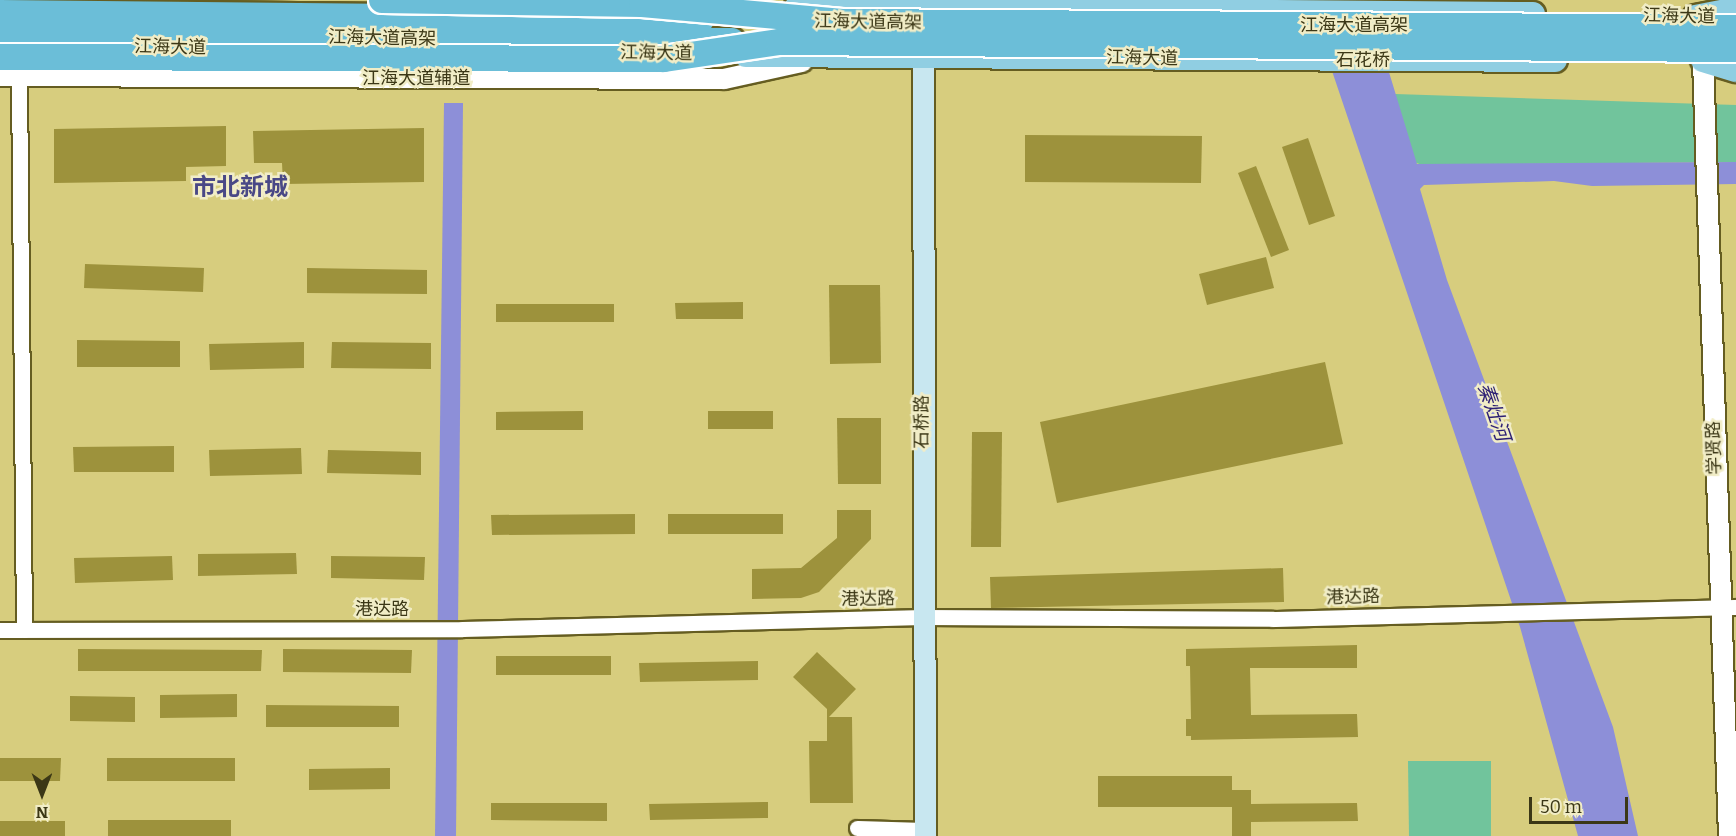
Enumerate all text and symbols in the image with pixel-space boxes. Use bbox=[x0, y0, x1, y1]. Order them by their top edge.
street label: 江海大道 bbox=[1643, 5, 1715, 27]
street label: 江海大道高架 bbox=[814, 10, 922, 34]
street label: 江海大道高架 bbox=[1300, 14, 1408, 36]
street label: 江海大道高架 bbox=[328, 26, 436, 50]
street label: 江海大道 bbox=[134, 36, 206, 58]
street label: 江海大道 bbox=[620, 42, 692, 64]
street label: 江海大道 bbox=[1106, 47, 1178, 69]
street label: 石花桥 bbox=[1336, 49, 1390, 71]
street label: 江海大道辅道 bbox=[362, 67, 470, 89]
district label: 市北新城 bbox=[192, 174, 288, 202]
water label: 秦灶河 bbox=[1473, 380, 1515, 444]
street label: 石桥路 bbox=[911, 395, 933, 449]
street label: 学贤路 bbox=[1702, 421, 1726, 475]
street label: 港达路 bbox=[1326, 585, 1380, 609]
street label: 港达路 bbox=[841, 588, 895, 610]
street label: 港达路 bbox=[355, 598, 409, 620]
north arrow bbox=[12, 764, 72, 824]
scale bar bbox=[1532, 785, 1631, 823]
text: 50 m bbox=[1540, 796, 1582, 818]
text: N bbox=[36, 803, 48, 822]

